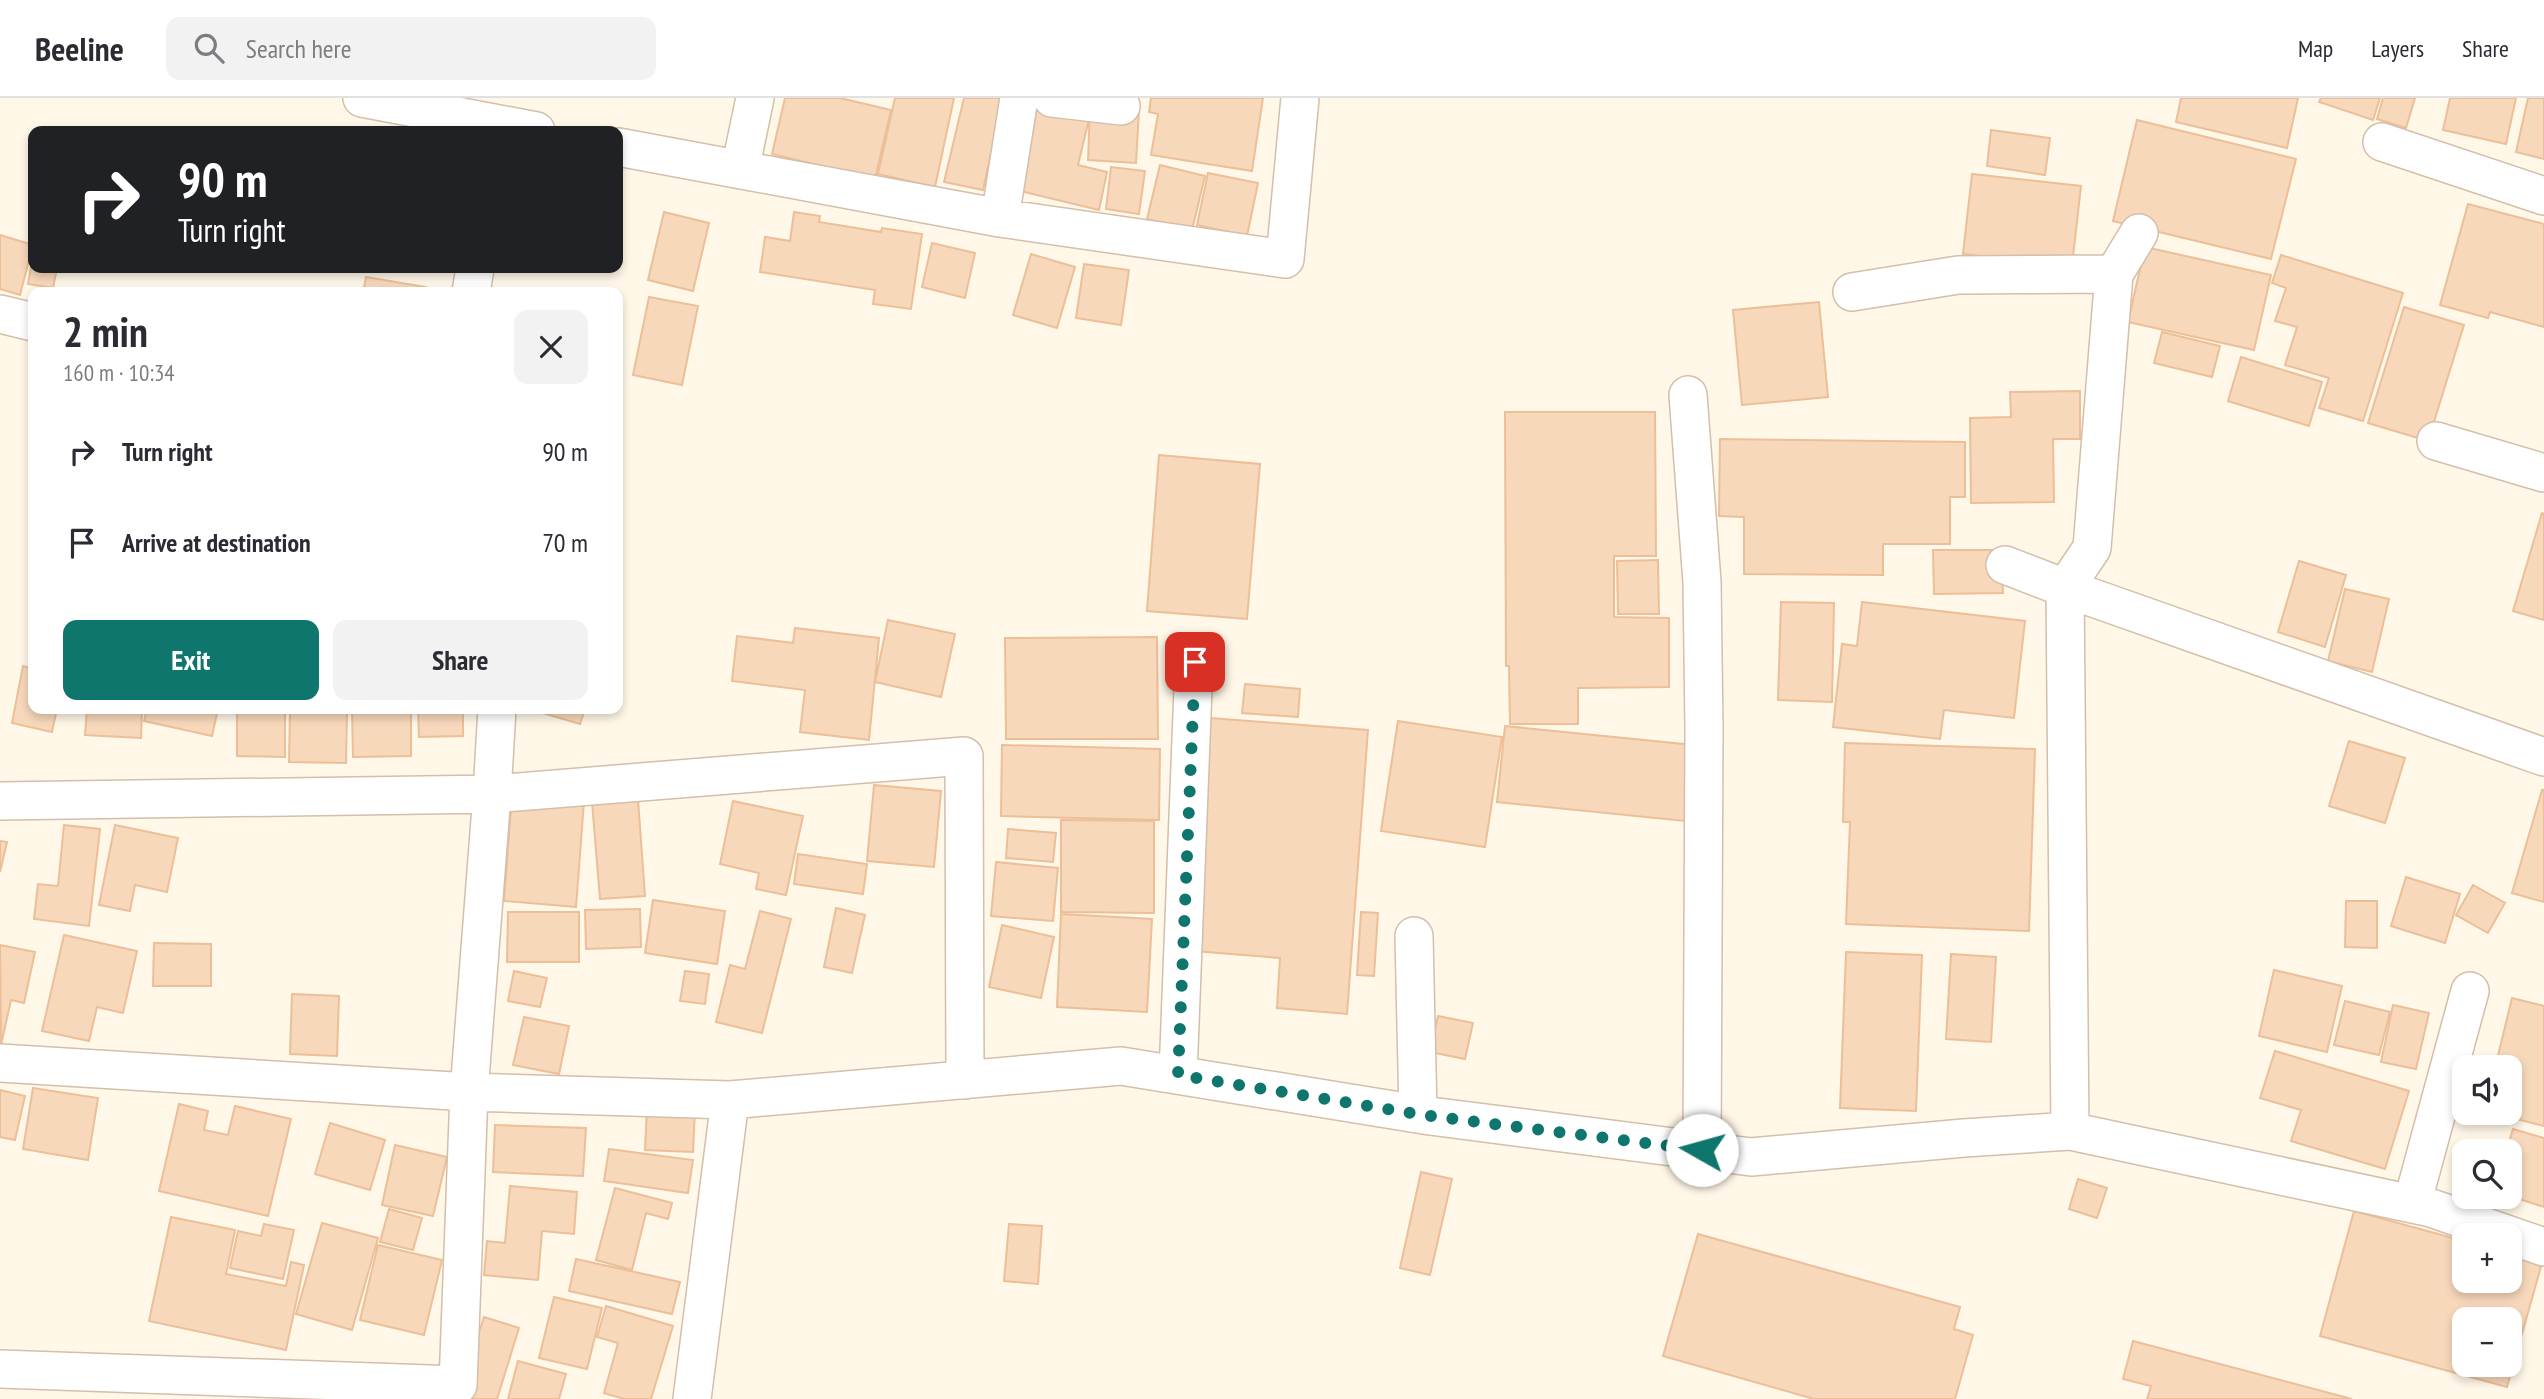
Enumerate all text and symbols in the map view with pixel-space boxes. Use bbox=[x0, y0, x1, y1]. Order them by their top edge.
search box bbox=[166, 17, 656, 80]
text: Beeline bbox=[35, 27, 124, 70]
icon: search bbox=[190, 29, 228, 67]
text: Search here bbox=[246, 32, 351, 65]
text: Map bbox=[2298, 33, 2333, 64]
text: Layers bbox=[2371, 33, 2424, 64]
text: Share bbox=[2462, 33, 2509, 64]
text: 90 m bbox=[178, 147, 267, 211]
icon: right bbox=[63, 154, 154, 245]
text: Turn right bbox=[178, 209, 286, 251]
text: 2 min bbox=[63, 304, 148, 359]
button: close bbox=[514, 310, 588, 384]
text: 160 m · 10:34 bbox=[63, 358, 175, 387]
icon: right bbox=[63, 433, 101, 471]
text: Turn right bbox=[122, 435, 213, 468]
text: 90 m bbox=[542, 435, 588, 468]
icon: arrive bbox=[63, 524, 101, 562]
text: Arrive at destination bbox=[122, 526, 311, 559]
text: 70 m bbox=[542, 526, 588, 559]
button: Exit bbox=[63, 620, 319, 700]
button: Share bbox=[333, 620, 588, 700]
pin bbox=[1165, 632, 1225, 692]
icon: arrive bbox=[1176, 643, 1214, 681]
map controls bbox=[2452, 1055, 2522, 1377]
button: sound bbox=[2452, 1055, 2522, 1125]
position arrow bbox=[1665, 1113, 1739, 1187]
button: search bbox=[2452, 1139, 2522, 1209]
button: + bbox=[2452, 1223, 2522, 1293]
button: − bbox=[2452, 1307, 2522, 1377]

